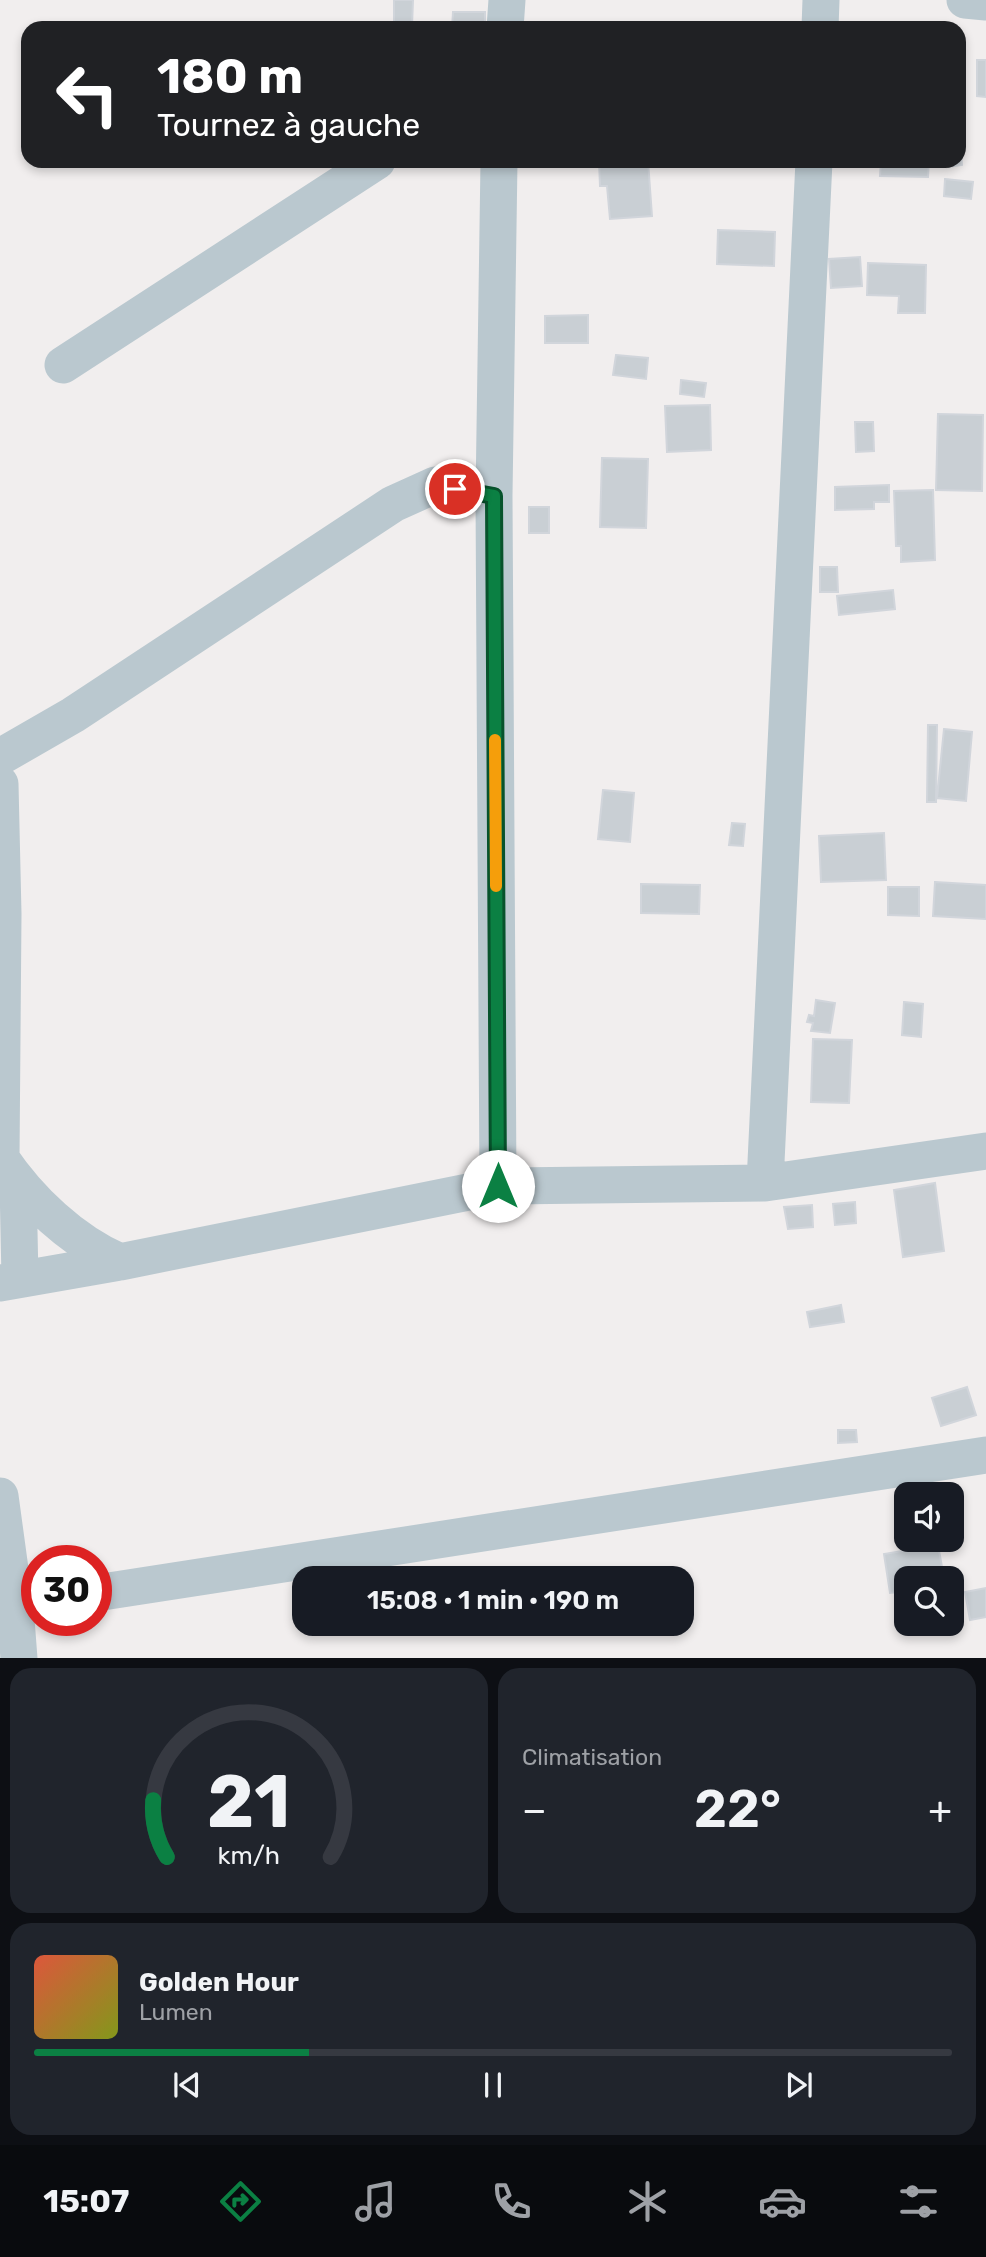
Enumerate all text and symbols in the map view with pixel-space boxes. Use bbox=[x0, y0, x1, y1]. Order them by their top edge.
text: 180 m bbox=[157, 47, 303, 105]
icon: left bbox=[42, 49, 133, 140]
text: Tournez à gauche bbox=[157, 106, 420, 144]
pin bbox=[425, 459, 485, 519]
icon: arrive bbox=[436, 470, 474, 508]
position arrow bbox=[461, 1149, 535, 1223]
map controls bbox=[894, 1482, 964, 1636]
button: sound bbox=[894, 1482, 964, 1552]
speed limit sign: 30 bbox=[21, 1545, 112, 1636]
button: search bbox=[894, 1566, 964, 1636]
text: 15:08 · 1 min · 190 m bbox=[367, 1585, 619, 1616]
text: Climatisation bbox=[522, 1743, 662, 1771]
text: 21 bbox=[207, 1759, 291, 1845]
text: 22° bbox=[694, 1778, 781, 1840]
text: − bbox=[522, 1787, 547, 1833]
text: + bbox=[928, 1787, 952, 1833]
text: km/h bbox=[218, 1840, 280, 1869]
text: Golden Hour bbox=[139, 1967, 299, 1998]
text: Lumen bbox=[139, 1998, 213, 2026]
icon: previous bbox=[168, 2066, 206, 2104]
icon: pause bbox=[474, 2066, 512, 2104]
icon: next bbox=[780, 2066, 818, 2104]
icon: directions bbox=[216, 2177, 265, 2226]
icon: music bbox=[351, 2177, 400, 2226]
icon: phone bbox=[487, 2177, 536, 2226]
icon: climate bbox=[623, 2177, 672, 2226]
icon: car bbox=[758, 2177, 807, 2226]
icon: filters bbox=[894, 2177, 943, 2226]
text: 15:07 bbox=[43, 2182, 129, 2220]

